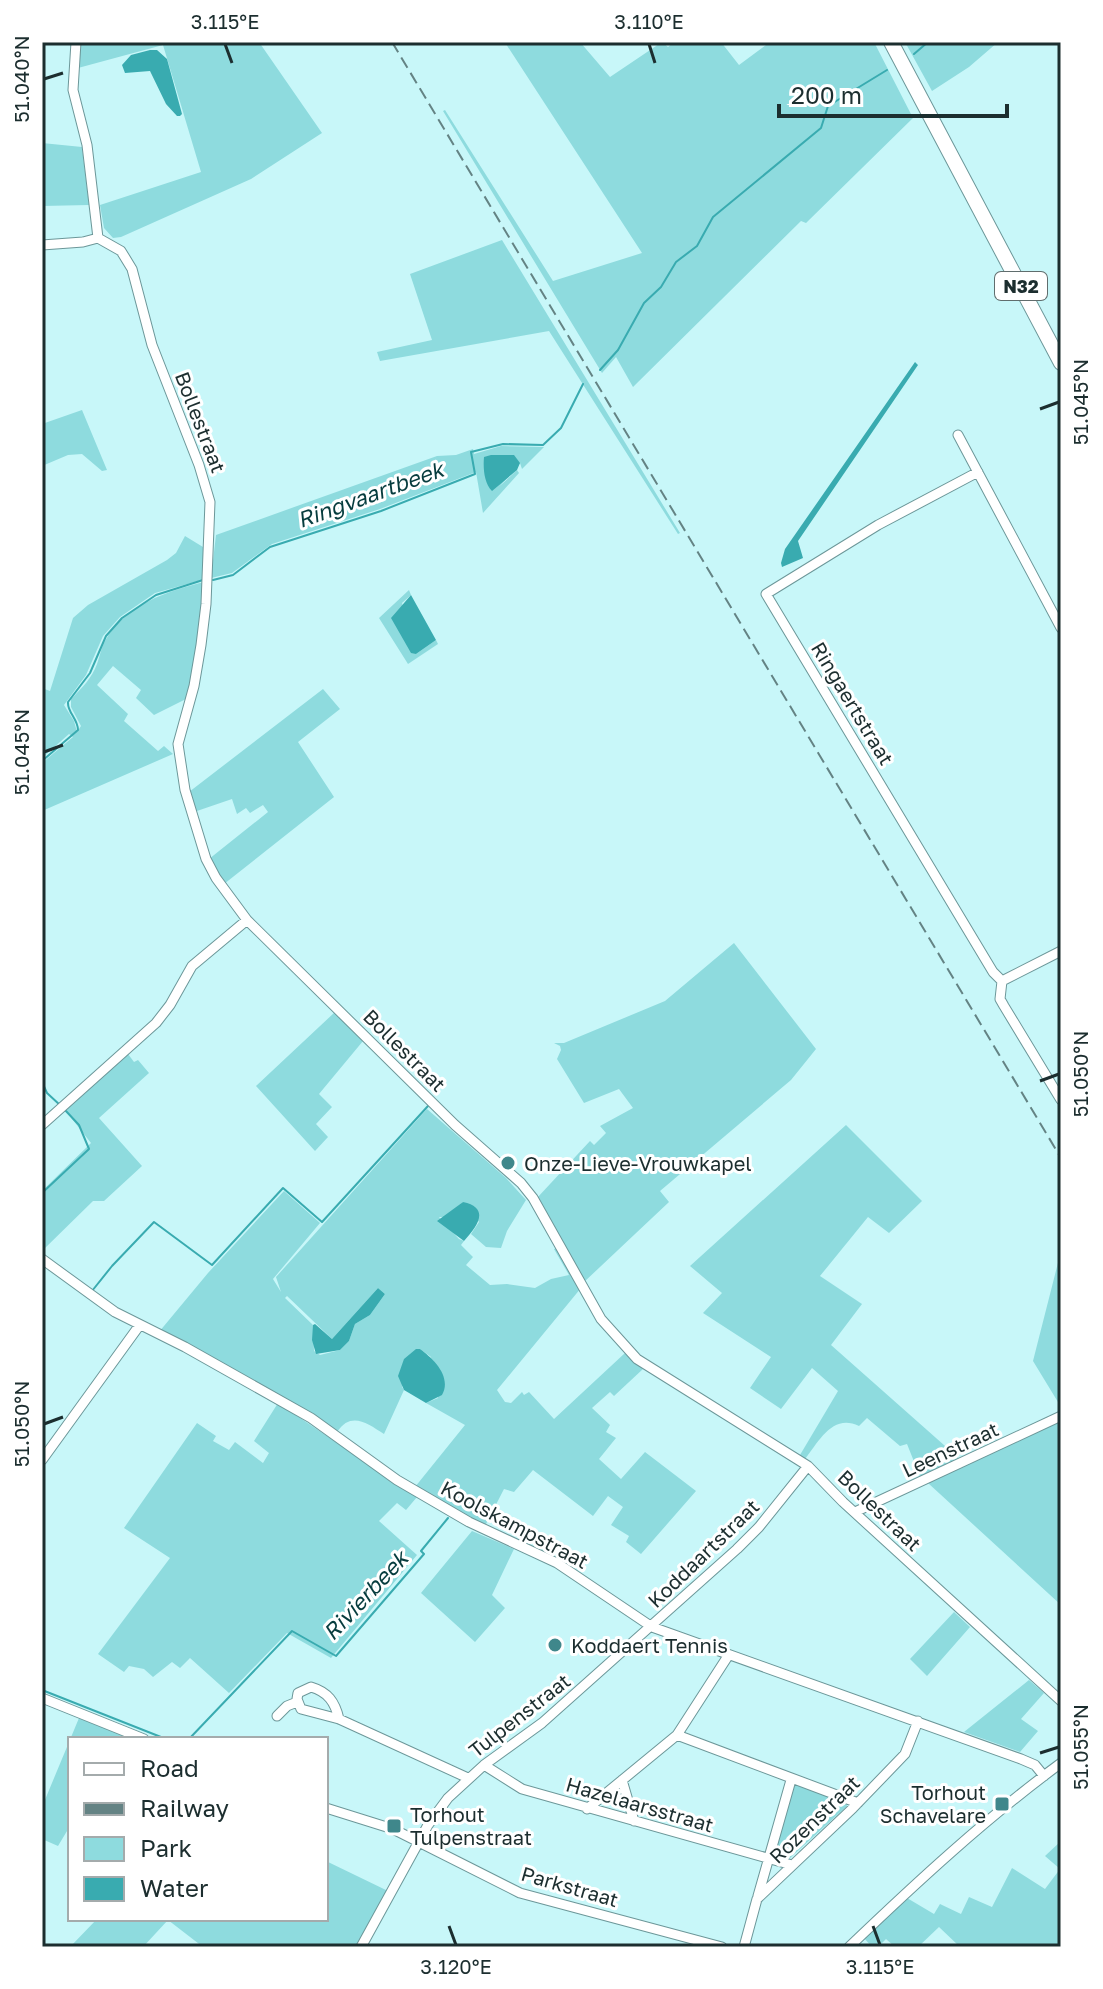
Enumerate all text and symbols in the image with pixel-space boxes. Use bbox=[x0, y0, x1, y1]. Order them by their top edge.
text: 3.115°E bbox=[191, 9, 259, 33]
text: 3.110°E bbox=[614, 9, 684, 33]
text: 51.040°N bbox=[9, 35, 33, 123]
scale bar bbox=[779, 68, 1007, 118]
text: 200 m bbox=[791, 80, 862, 109]
road number: N32 bbox=[995, 272, 1047, 300]
text: 51.045°N bbox=[1068, 359, 1092, 445]
street label: Bollestraat bbox=[171, 368, 231, 476]
water label: Ringvaartbeek bbox=[293, 454, 449, 533]
street label: Ringaertstraat bbox=[807, 637, 899, 769]
text: 51.045°N bbox=[9, 709, 33, 795]
street label: Bollestraat bbox=[359, 1004, 451, 1096]
text: 51.050°N bbox=[1068, 1031, 1092, 1117]
place label: Onze-Lieve-Vrouwkapel bbox=[524, 1151, 752, 1175]
marker: Onze-Lieve-Vrouwkapel bbox=[499, 1154, 517, 1172]
text: 51.050°N bbox=[9, 1381, 33, 1467]
street label: Leenstraat bbox=[898, 1416, 1002, 1482]
street label: Bollestraat bbox=[833, 1464, 927, 1556]
street label: Koolskampstraat bbox=[437, 1475, 593, 1573]
street label: Koddaartstraat bbox=[642, 1494, 764, 1612]
water label: Rivierbeek bbox=[317, 1543, 415, 1645]
place label: Koddaert Tennis bbox=[571, 1633, 728, 1657]
marker: Koddaert Tennis bbox=[546, 1636, 564, 1654]
street label: Tulpenstraat bbox=[464, 1668, 574, 1762]
text: 51.055°N bbox=[1068, 1704, 1092, 1790]
legend bbox=[68, 1737, 328, 1921]
text: Road bbox=[140, 1753, 199, 1782]
street label: Rozenstraat bbox=[764, 1770, 864, 1868]
street label: Hazelaarsstraat bbox=[563, 1771, 717, 1837]
place label: Torhout Schavelare bbox=[880, 1780, 986, 1827]
text: Railway bbox=[140, 1793, 229, 1822]
marker: Torhout Schavelare bbox=[993, 1795, 1011, 1813]
place label: Torhout Tulpenstraat bbox=[410, 1802, 532, 1849]
marker: Torhout Tulpenstraat bbox=[385, 1817, 403, 1835]
text: Park bbox=[140, 1833, 192, 1862]
street label: Parkstraat bbox=[519, 1861, 621, 1911]
text: Water bbox=[140, 1873, 208, 1902]
text: 3.120°E bbox=[420, 1954, 492, 1978]
text: 3.115°E bbox=[846, 1954, 914, 1978]

